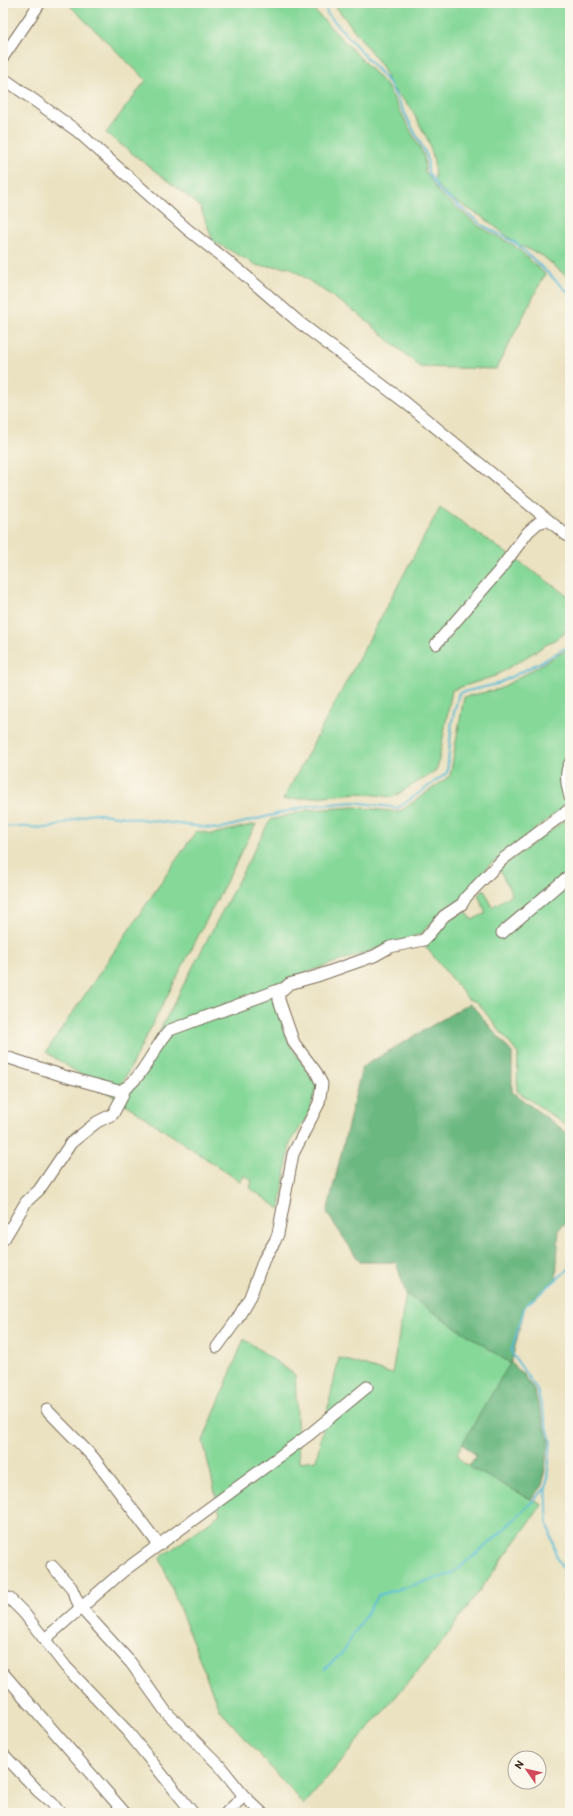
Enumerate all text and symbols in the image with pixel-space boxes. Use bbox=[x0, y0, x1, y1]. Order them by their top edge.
north arrow bbox=[507, 1750, 547, 1790]
text: N bbox=[512, 1758, 527, 1771]

